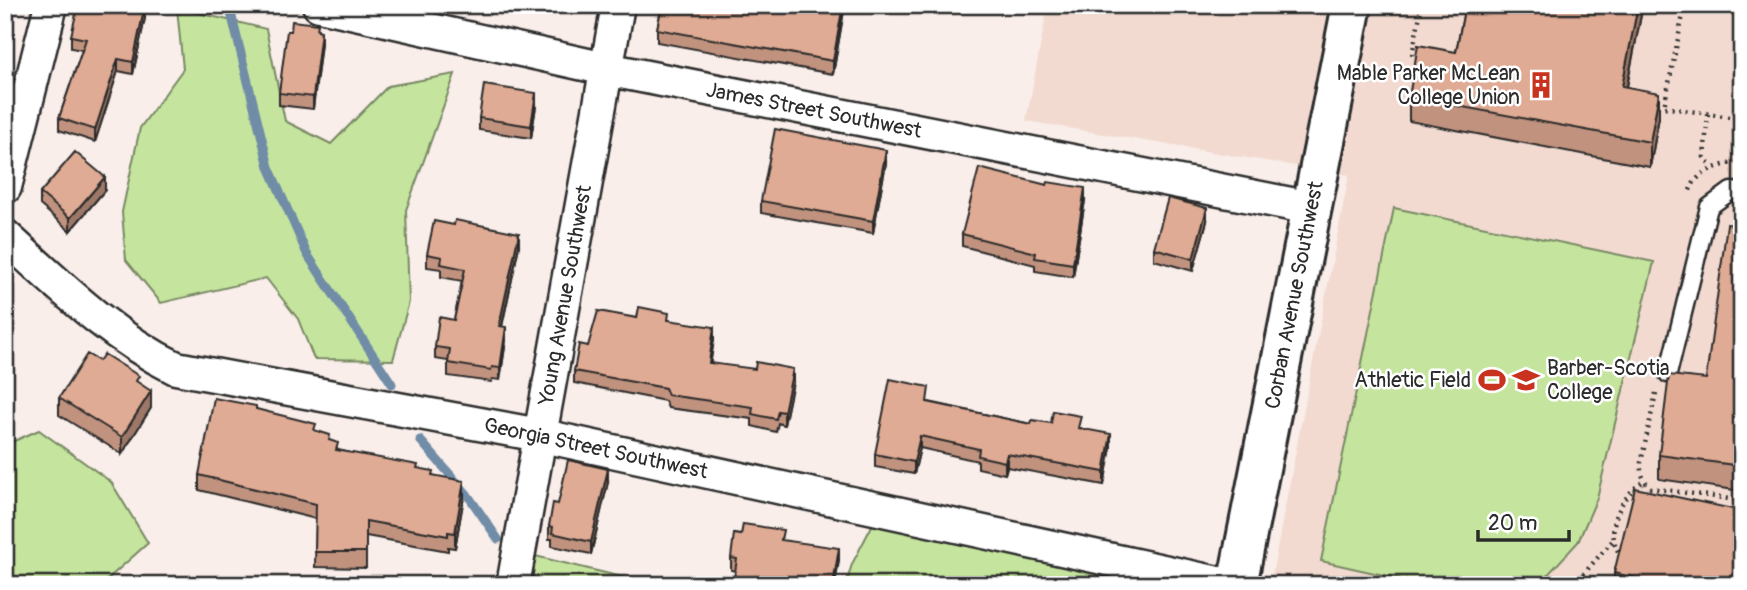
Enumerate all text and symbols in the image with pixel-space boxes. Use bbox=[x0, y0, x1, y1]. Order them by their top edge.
place label: Mable Parker McLean College Union bbox=[1337, 60, 1520, 111]
building icon: Mable Parker McLean College Union bbox=[1526, 70, 1556, 100]
street label: James Street Southwest bbox=[704, 76, 925, 145]
street label: Corban Avenue Southwest bbox=[1259, 178, 1330, 411]
street label: Young Avenue Southwest bbox=[533, 182, 598, 408]
place label: Barber-Scotia College bbox=[1547, 355, 1669, 406]
sports icon: Athletic Field bbox=[1477, 365, 1507, 395]
school or university icon: Barber-Scotia College bbox=[1511, 365, 1541, 395]
place label: Athletic Field bbox=[1354, 367, 1471, 394]
street label: Georgia Street Southwest bbox=[482, 412, 711, 486]
scale bar bbox=[1478, 499, 1568, 543]
text: 20 m bbox=[1488, 510, 1537, 537]

